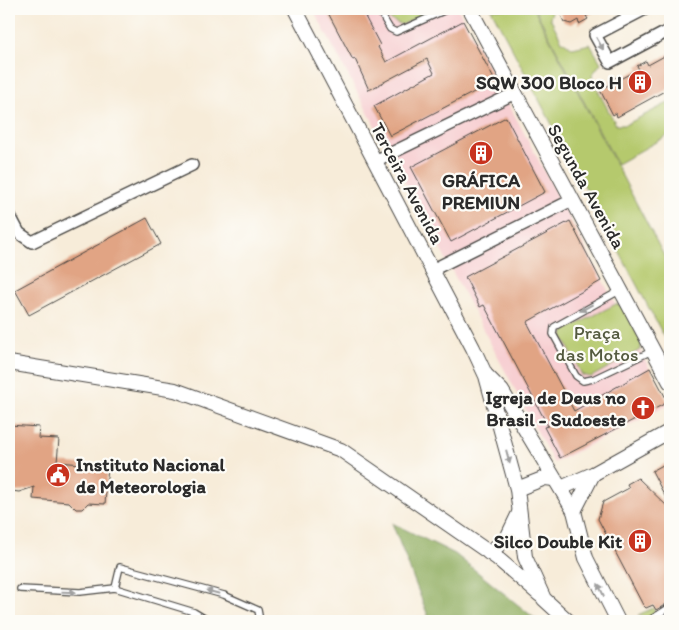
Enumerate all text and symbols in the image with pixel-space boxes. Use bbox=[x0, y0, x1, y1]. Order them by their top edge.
one-way arrow bbox=[596, 37, 605, 51]
building icon: SQW 300 Bloco H bbox=[627, 69, 653, 95]
place label: SQW 300 Bloco H bbox=[476, 71, 622, 94]
street label: Terceira Avenida bbox=[366, 118, 449, 248]
street label: Segunda Avenida bbox=[543, 120, 630, 253]
building icon: GRÁFICA PREMIUN bbox=[468, 140, 494, 166]
place label: GRÁFICA PREMIUN bbox=[442, 169, 521, 214]
one-way arrow bbox=[579, 304, 594, 312]
park label: Praça das Motos bbox=[556, 321, 638, 366]
place label: Igreja de Deus no Brasil - Sudoeste bbox=[486, 386, 626, 431]
church icon: Igreja de Deus no Brasil - Sudoeste bbox=[630, 395, 656, 421]
one-way arrow bbox=[504, 449, 512, 464]
place label: Instituto Nacional de Meteorologia bbox=[76, 453, 226, 498]
public building icon: Instituto Nacional de Meteorologia bbox=[45, 462, 71, 488]
building icon: Silco Double Kit bbox=[627, 528, 653, 554]
place label: Silco Double Kit bbox=[494, 530, 623, 553]
one-way arrow bbox=[597, 583, 605, 597]
one-way arrow bbox=[61, 588, 77, 596]
one-way arrow bbox=[206, 588, 221, 596]

